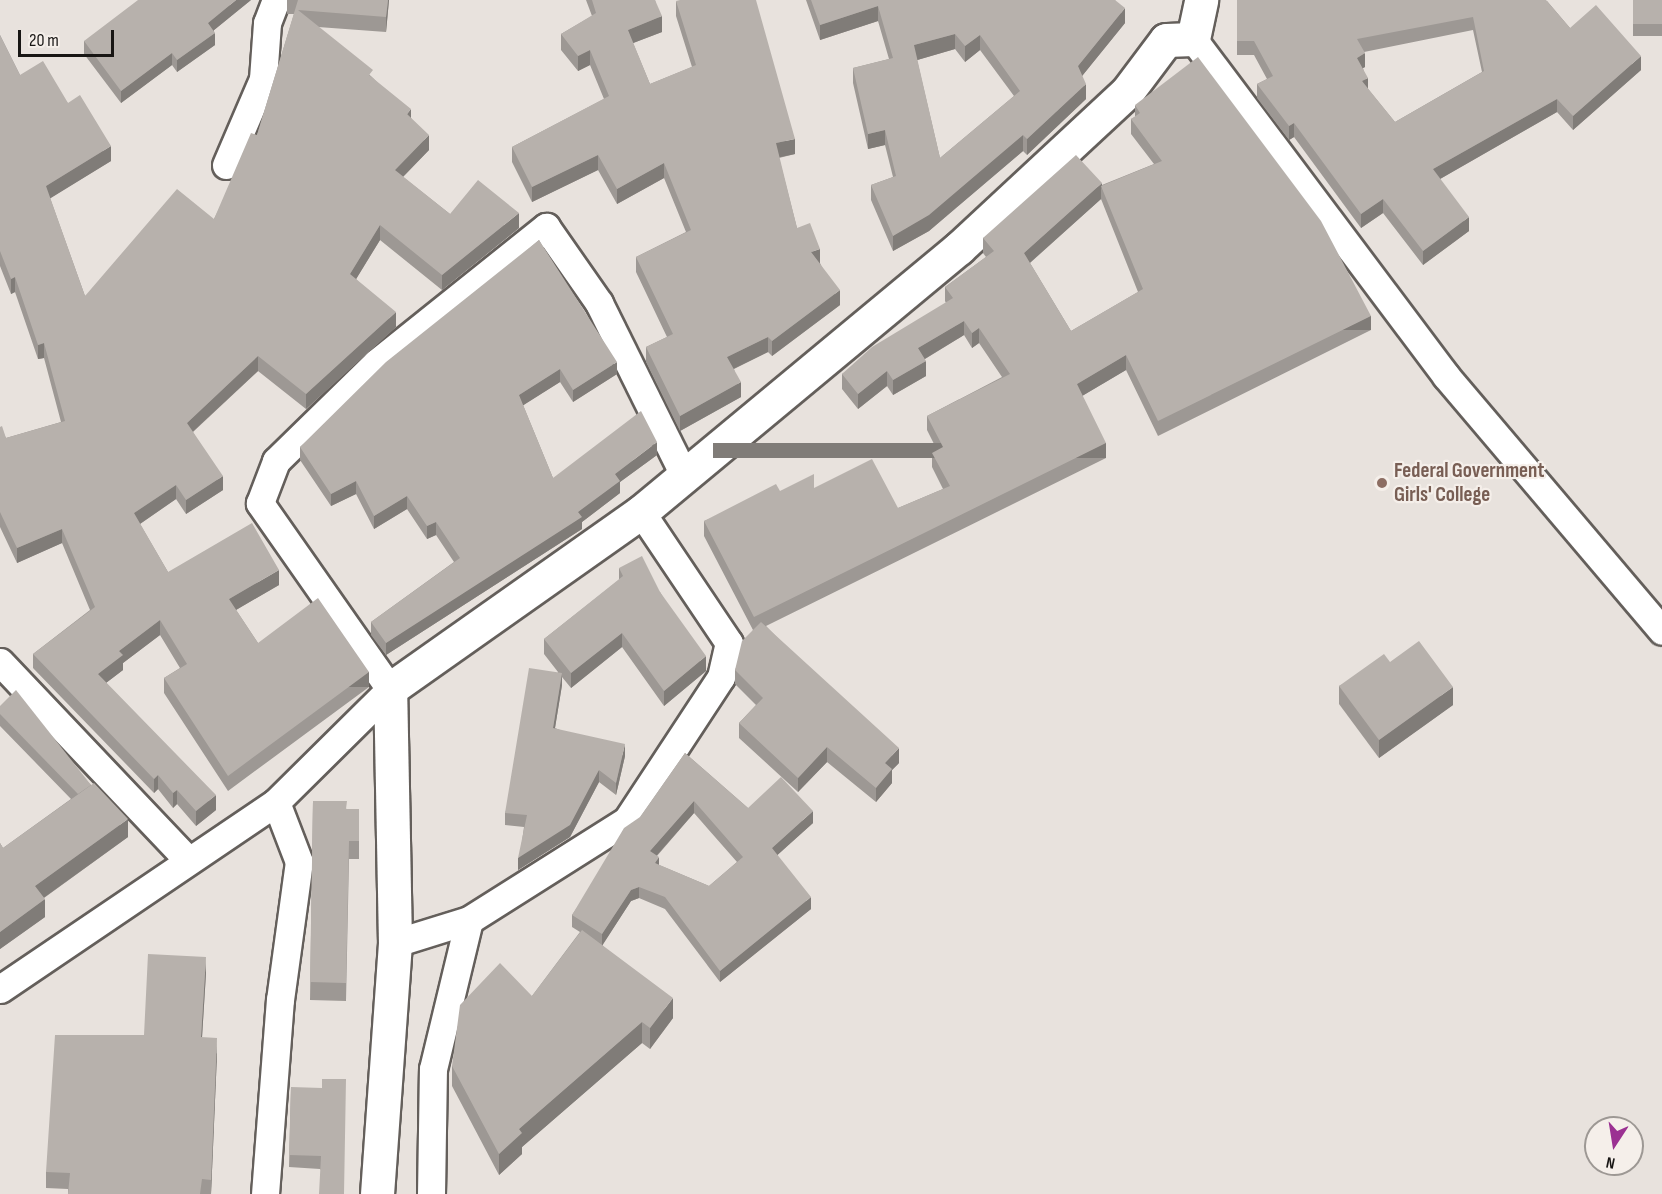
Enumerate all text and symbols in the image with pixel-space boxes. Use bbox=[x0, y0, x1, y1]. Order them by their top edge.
scale bar bbox=[21, 18, 117, 56]
text: 20 m bbox=[29, 30, 59, 51]
place label: Federal Government Girls' College bbox=[1394, 458, 1544, 508]
marker: Federal Government Girls' College bbox=[1375, 476, 1389, 490]
north arrow bbox=[1584, 1116, 1644, 1176]
text: N bbox=[1604, 1152, 1617, 1172]

